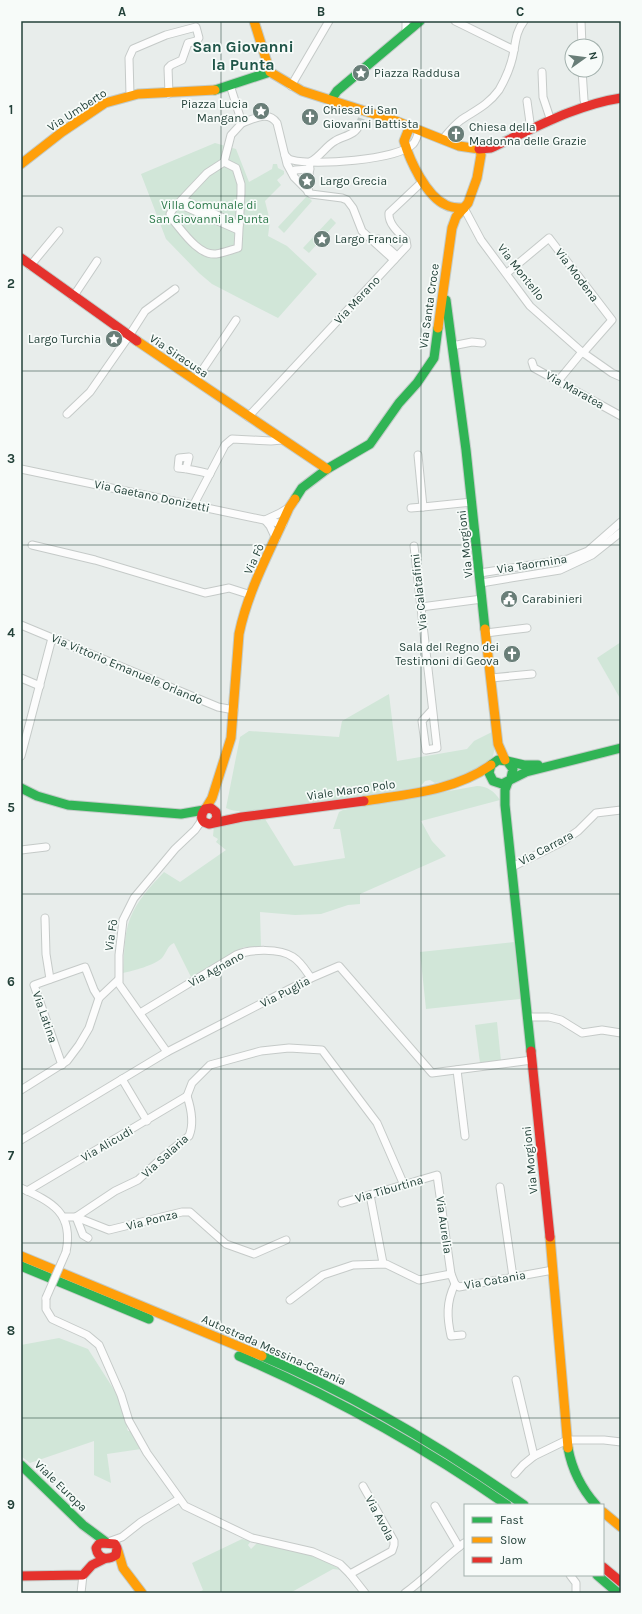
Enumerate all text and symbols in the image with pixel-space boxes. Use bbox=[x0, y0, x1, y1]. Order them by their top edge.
text: A bbox=[118, 4, 126, 19]
text: B bbox=[317, 4, 325, 19]
text: C bbox=[516, 4, 524, 19]
district label: San Giovanni la Punta bbox=[192, 37, 294, 74]
north arrow bbox=[564, 38, 604, 78]
text: N bbox=[586, 50, 600, 61]
place icon: Piazza Raddusa bbox=[351, 63, 371, 83]
place label: Piazza Raddusa bbox=[374, 66, 460, 80]
street label: Via Umberto bbox=[45, 86, 109, 134]
place label: Piazza Lucia Mangano bbox=[181, 97, 248, 125]
place icon: Piazza Lucia Mangano bbox=[251, 101, 271, 121]
text: 1 bbox=[9, 102, 13, 117]
place label: Chiesa di San Giovanni Battista bbox=[323, 103, 419, 131]
church icon: Chiesa di San Giovanni Battista bbox=[300, 107, 320, 127]
place label: Chiesa della Madonna delle Grazie bbox=[469, 120, 587, 148]
church icon: Chiesa della Madonna delle Grazie bbox=[446, 124, 466, 144]
place icon: Largo Grecia bbox=[297, 171, 317, 191]
place label: Largo Grecia bbox=[320, 174, 387, 188]
park label: Villa Comunale di San Giovanni la Punta bbox=[149, 198, 269, 226]
place icon: Largo Francia bbox=[312, 229, 332, 249]
place label: Largo Francia bbox=[335, 232, 408, 246]
street label: Via Montello bbox=[495, 241, 547, 303]
street label: Via Modena bbox=[552, 245, 602, 305]
street label: Via Santa Croce bbox=[416, 263, 442, 349]
street label: Via Merano bbox=[331, 273, 383, 327]
text: 2 bbox=[7, 276, 15, 291]
place icon: Largo Turchia bbox=[104, 329, 124, 349]
street label: Via Siracusa bbox=[147, 331, 211, 381]
place label: Largo Turchia bbox=[28, 332, 101, 346]
street label: Via Maratea bbox=[543, 368, 607, 412]
text: 3 bbox=[7, 451, 15, 466]
street label: Via Gaetano Donizetti bbox=[93, 477, 211, 515]
street label: Via Morgioni bbox=[454, 509, 476, 579]
street label: Via Fò bbox=[241, 541, 267, 577]
street label: Via Taormina bbox=[496, 552, 568, 576]
street label: Via Calatafimi bbox=[408, 553, 430, 631]
public building icon: Carabinieri bbox=[499, 589, 519, 609]
place label: Carabinieri bbox=[522, 592, 583, 606]
text: 4 bbox=[7, 625, 15, 640]
street label: Via Vittorio Emanuele Orlando bbox=[49, 631, 205, 707]
place label: Sala del Regno dei Testimoni di Geova bbox=[395, 640, 499, 668]
church icon: Sala del Regno dei Testimoni di Geova bbox=[502, 644, 522, 664]
street label: Viale Marco Polo bbox=[306, 777, 396, 803]
text: 5 bbox=[7, 800, 15, 815]
street label: Via Carrara bbox=[516, 828, 576, 868]
street label: Via Fò bbox=[102, 918, 120, 952]
street label: Via Agnano bbox=[186, 948, 246, 990]
text: 6 bbox=[7, 974, 15, 989]
street label: Via Puglia bbox=[258, 974, 312, 1010]
street label: Via Latina bbox=[30, 989, 60, 1045]
street label: Via Alicudi bbox=[78, 1123, 136, 1165]
street label: Via Morgioni bbox=[519, 1125, 541, 1195]
street label: Via Salaria bbox=[139, 1131, 191, 1181]
text: 7 bbox=[8, 1148, 15, 1163]
street label: Via Tiburtina bbox=[353, 1173, 425, 1205]
street label: Via Aurelia bbox=[433, 1195, 455, 1255]
street label: Via Ponza bbox=[125, 1207, 179, 1233]
street label: Via Catania bbox=[463, 1268, 527, 1292]
street label: Autostrada Messina-Catania bbox=[200, 1312, 348, 1388]
text: 8 bbox=[7, 1323, 15, 1338]
street label: Viale Europa bbox=[32, 1457, 90, 1515]
street label: Via Avola bbox=[362, 1493, 398, 1543]
text: 9 bbox=[7, 1497, 15, 1512]
legend bbox=[464, 1504, 604, 1576]
text: Fast bbox=[500, 1513, 524, 1527]
text: Slow bbox=[500, 1533, 526, 1547]
text: Jam bbox=[500, 1553, 523, 1567]

